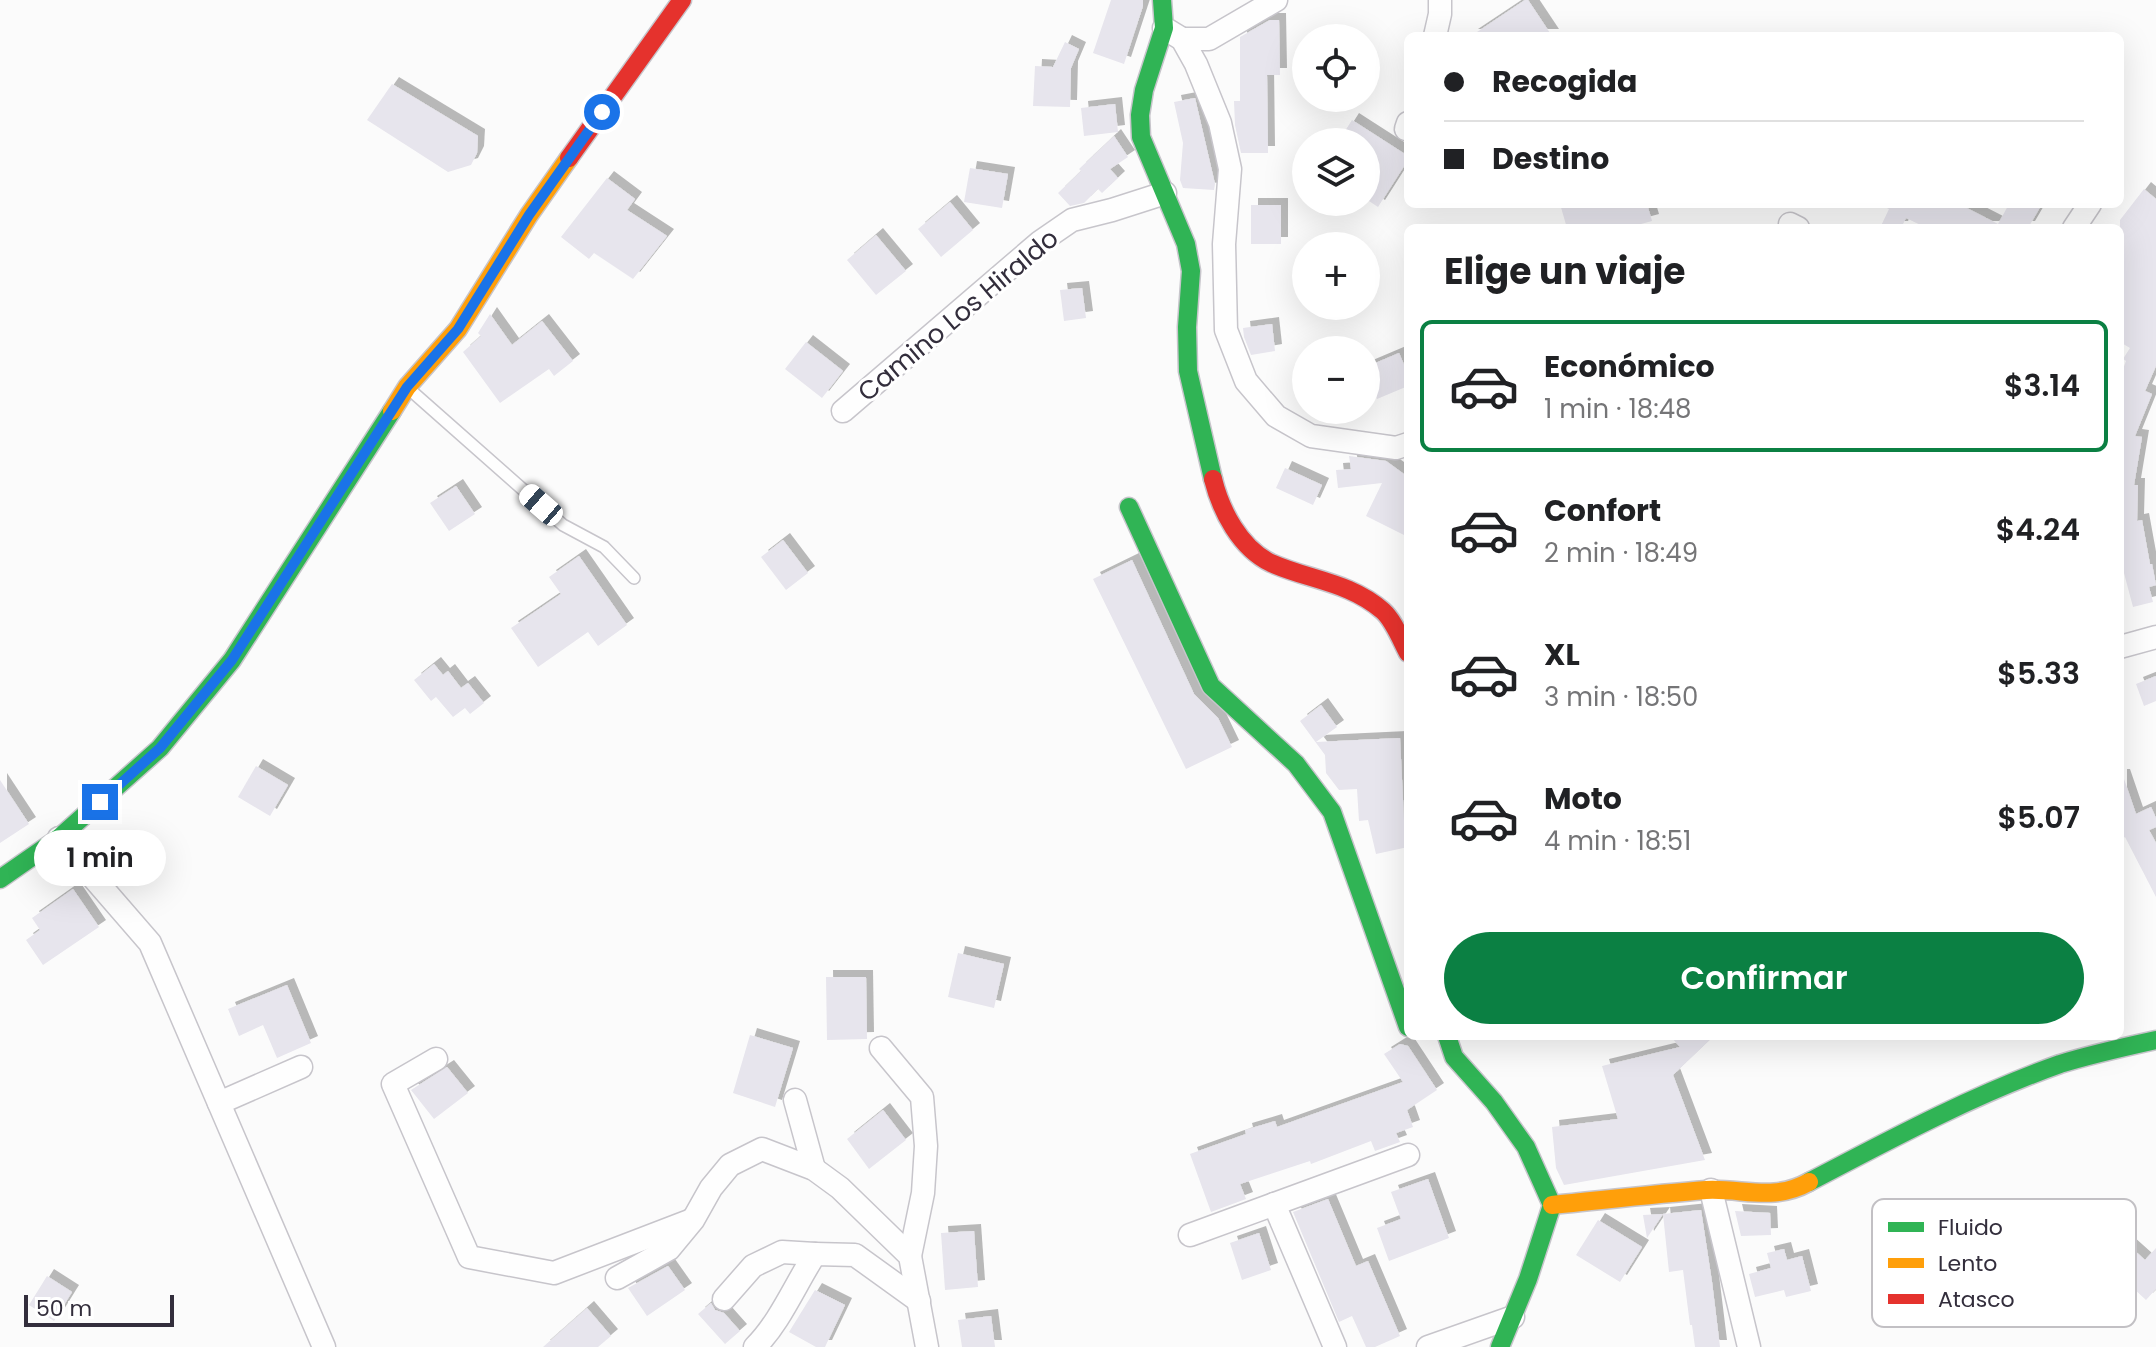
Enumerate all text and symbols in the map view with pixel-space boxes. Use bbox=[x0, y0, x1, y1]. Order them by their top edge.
map controls bbox=[1292, 24, 1380, 424]
button: locate bbox=[1292, 24, 1380, 112]
text: Recogida bbox=[1492, 60, 1637, 103]
route start bbox=[584, 94, 620, 130]
button: layers bbox=[1292, 128, 1380, 216]
text: Destino bbox=[1492, 137, 1609, 180]
street label: Camino Los Hiraldo bbox=[850, 220, 1066, 410]
button: + bbox=[1292, 232, 1380, 320]
text: Elige un viaje bbox=[1444, 246, 1686, 297]
button: − bbox=[1292, 336, 1380, 424]
text: Económico bbox=[1544, 345, 1715, 388]
icon: car bbox=[1448, 350, 1520, 422]
text: $3.14 bbox=[2004, 364, 2080, 407]
text: 1 min · 18:48 bbox=[1544, 391, 1692, 427]
car bbox=[515, 480, 567, 530]
text: Confort bbox=[1544, 489, 1661, 532]
icon: car bbox=[1448, 494, 1520, 566]
text: $4.24 bbox=[1996, 508, 2080, 551]
text: 2 min · 18:49 bbox=[1544, 535, 1698, 571]
text: XL bbox=[1544, 633, 1580, 676]
icon: car bbox=[1448, 638, 1520, 710]
text: $5.33 bbox=[1997, 652, 2080, 695]
text: 3 min · 18:50 bbox=[1544, 679, 1698, 715]
text: Moto bbox=[1544, 777, 1622, 820]
icon: car bbox=[1448, 782, 1520, 854]
route end bbox=[82, 784, 118, 820]
text: $5.07 bbox=[1997, 796, 2080, 839]
text: 4 min · 18:51 bbox=[1544, 823, 1691, 859]
callout: 1 min bbox=[34, 830, 166, 886]
text: 1 min bbox=[66, 840, 134, 876]
button: Confirmar bbox=[1444, 932, 2084, 1024]
legend bbox=[1872, 1199, 2136, 1327]
text: Fluido bbox=[1938, 1212, 2003, 1243]
text: Lento bbox=[1938, 1248, 1997, 1279]
text: Atasco bbox=[1938, 1284, 2015, 1315]
scale bar bbox=[24, 1291, 174, 1327]
text: 50 m bbox=[36, 1293, 92, 1324]

